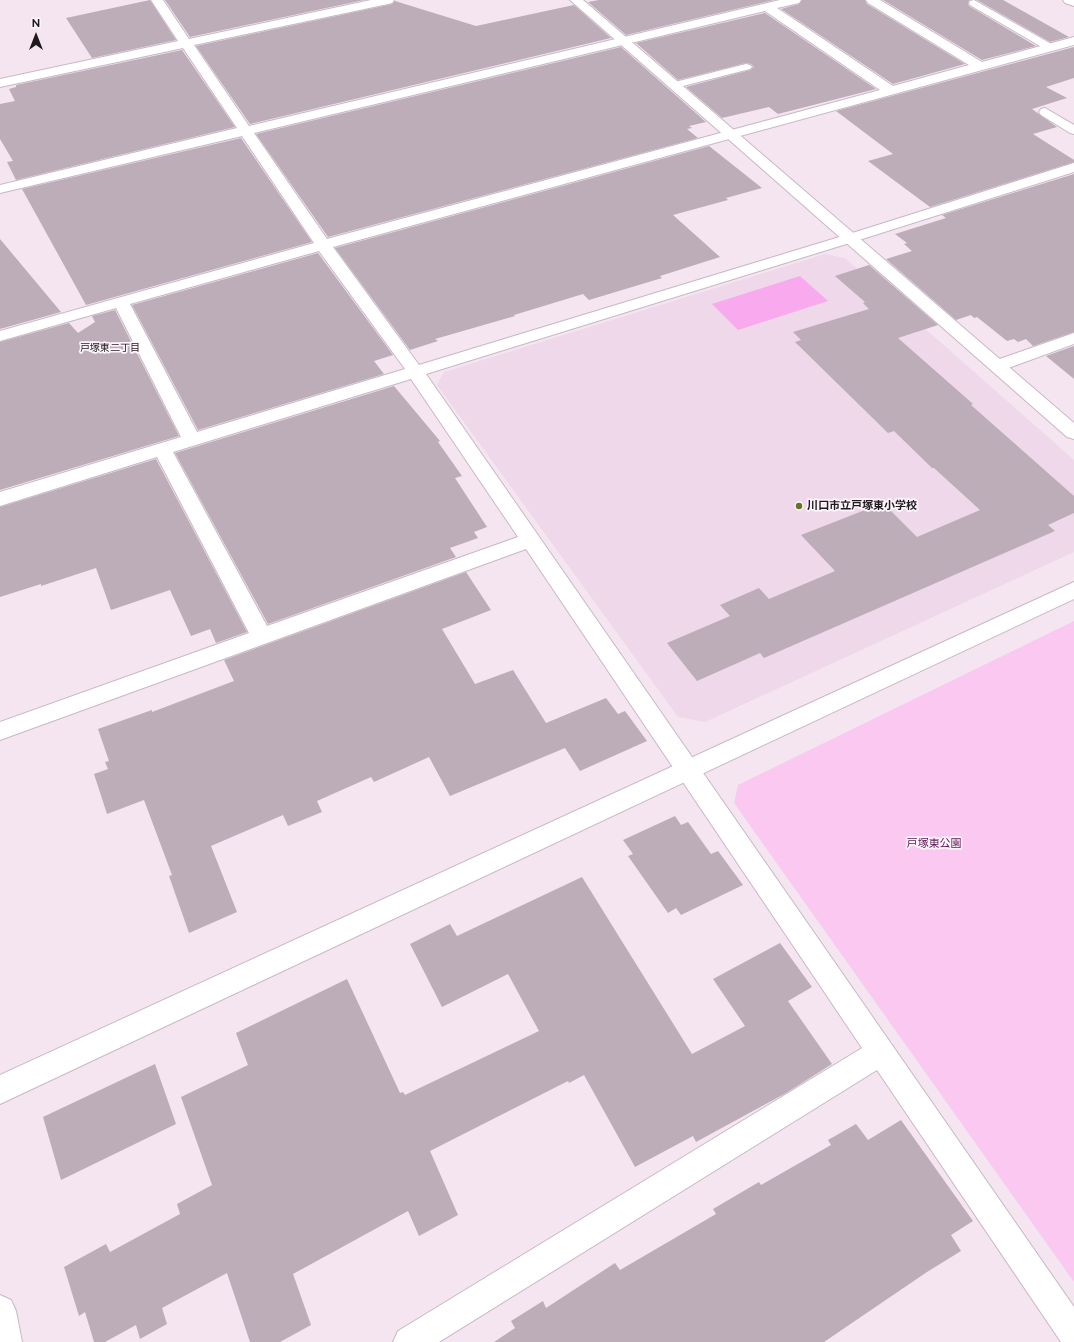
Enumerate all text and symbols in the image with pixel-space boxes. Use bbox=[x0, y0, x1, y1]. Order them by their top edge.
north arrow bbox=[16, 16, 56, 56]
text: N bbox=[32, 17, 40, 30]
district label: 戸塚東二丁目 bbox=[80, 342, 140, 354]
place label: 川口市立戸塚東小学校 bbox=[807, 499, 917, 513]
marker: 川口市立戸塚東小学校 bbox=[794, 501, 804, 511]
park label: 戸塚東公園 bbox=[907, 837, 961, 851]

